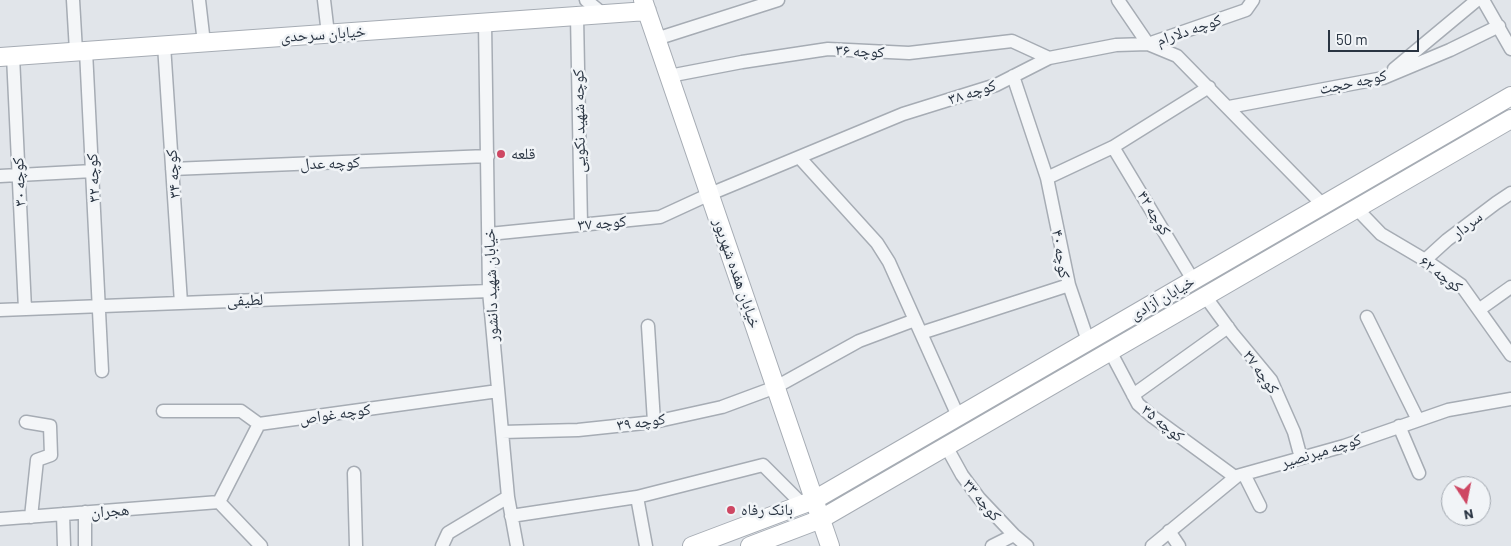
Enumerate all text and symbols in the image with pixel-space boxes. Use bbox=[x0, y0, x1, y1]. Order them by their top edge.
street label: کوچه دلارام bbox=[1154, 10, 1224, 50]
scale bar bbox=[1331, 20, 1422, 52]
street label: خیابان سرحدی bbox=[280, 21, 366, 47]
text: 50 m bbox=[1336, 30, 1368, 48]
street label: کوچه ۳۶ bbox=[835, 40, 885, 62]
street label: کوچه حجت bbox=[1317, 65, 1389, 99]
street label: کوچه شهید نکویی bbox=[568, 69, 590, 173]
street label: کوچه ۳۸ bbox=[946, 75, 998, 109]
place label: قلعه bbox=[511, 144, 535, 164]
marker: قلعه bbox=[495, 148, 507, 160]
street label: کوچه ۳۴ bbox=[162, 149, 184, 199]
street label: کوچه عدل bbox=[300, 152, 360, 174]
street label: کوچه ۳۲ bbox=[82, 153, 104, 203]
street label: کوچه ۳۰ bbox=[8, 157, 30, 207]
street label: کوچه ۴۲ bbox=[1133, 187, 1175, 239]
street label: سردار bbox=[1448, 207, 1486, 243]
street label: کوچه ۳۷ bbox=[577, 211, 627, 235]
street label: خیابان هفده شهریور bbox=[709, 216, 765, 330]
street label: خیابان شهید دانشور bbox=[479, 228, 503, 342]
street label: کوچه ۴۰ bbox=[1048, 228, 1074, 280]
street label: کوچه ۶۲ bbox=[1416, 252, 1466, 296]
street label: خیابان آزادی bbox=[1126, 272, 1198, 324]
street label: لطیفی bbox=[226, 290, 264, 310]
street label: کوچه ۳۷ bbox=[1239, 346, 1283, 398]
street label: کوچه غواص bbox=[298, 400, 372, 428]
street label: کوچه ۳۵ bbox=[1138, 400, 1188, 446]
street label: کوچه ۳۹ bbox=[615, 409, 667, 435]
street label: کوچه میرنصیر bbox=[1278, 430, 1364, 472]
street label: کوچه ۳۳ bbox=[959, 475, 1005, 525]
north arrow bbox=[1441, 476, 1491, 526]
street label: هجران bbox=[90, 500, 130, 522]
place label: بانک رفاه bbox=[741, 500, 793, 520]
marker: بانک رفاه bbox=[725, 504, 737, 516]
text: N bbox=[1463, 506, 1475, 524]

